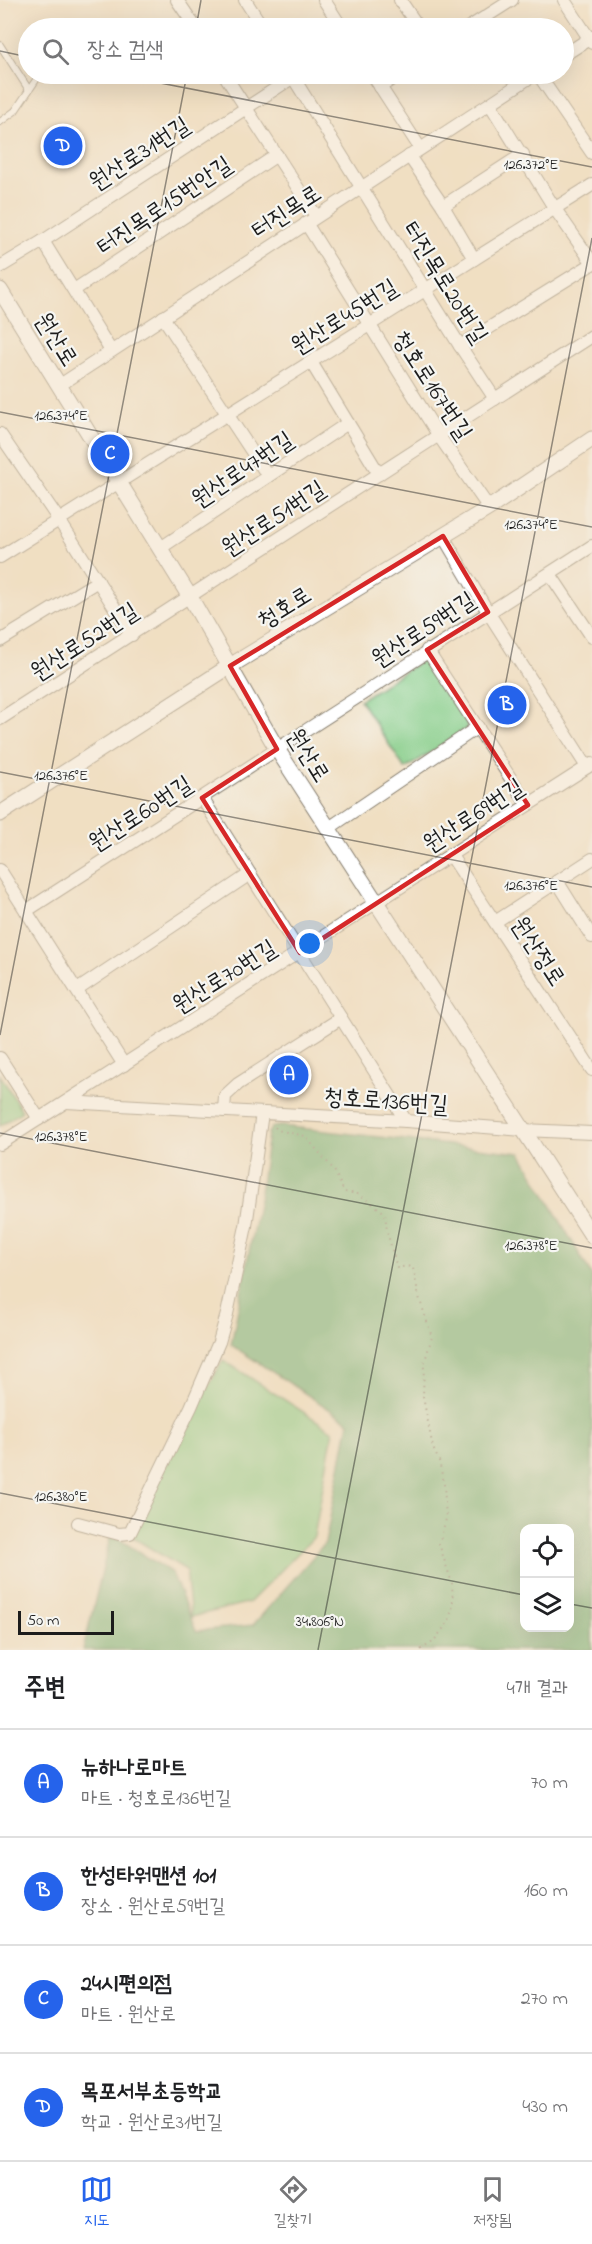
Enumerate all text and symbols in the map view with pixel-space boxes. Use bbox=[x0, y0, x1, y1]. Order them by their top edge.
search box bbox=[18, 18, 574, 84]
icon: search bbox=[39, 35, 72, 68]
text: 장소 검색 bbox=[87, 35, 163, 67]
street label: 원산로31번길 bbox=[83, 109, 198, 201]
pin: D bbox=[44, 124, 82, 168]
street label: 터진목로15번안길 bbox=[91, 149, 240, 265]
text: 126.372°E bbox=[504, 154, 558, 176]
street label: 터진목로 bbox=[245, 177, 329, 249]
street label: 터진목로20번길 bbox=[392, 215, 495, 351]
street label: 원산로45번길 bbox=[285, 271, 406, 365]
street label: 원산로 bbox=[25, 306, 85, 374]
street label: 청호로167번길 bbox=[382, 325, 480, 448]
text: 126.374°E bbox=[34, 405, 88, 427]
street label: 원산로47번길 bbox=[185, 424, 301, 518]
pin: C bbox=[90, 432, 130, 476]
street label: 원산로51번길 bbox=[215, 473, 333, 567]
text: 126.374°E bbox=[504, 514, 558, 536]
street label: 청호로 bbox=[251, 579, 319, 639]
street label: 원산로59번길 bbox=[366, 584, 483, 678]
street label: 원산로52번길 bbox=[25, 595, 146, 691]
pin: B bbox=[488, 682, 526, 728]
street label: 원산로 bbox=[277, 722, 337, 790]
text: 126.376°E bbox=[34, 765, 88, 787]
street label: 원산로60번길 bbox=[83, 768, 200, 862]
street label: 원산로69번길 bbox=[417, 771, 532, 863]
text: 126.376°E bbox=[504, 875, 558, 897]
street label: 원산정로 bbox=[501, 910, 573, 994]
your location bbox=[295, 929, 324, 958]
street label: 원산로70번길 bbox=[167, 932, 284, 1024]
pin: A bbox=[270, 1052, 308, 1098]
street label: 청호로136번길 bbox=[322, 1081, 449, 1124]
text: 126.378°E bbox=[35, 1126, 88, 1148]
text: 126.378°E bbox=[505, 1235, 558, 1257]
text: 126.380°E bbox=[34, 1486, 88, 1508]
map controls bbox=[520, 1524, 574, 1632]
button: locate bbox=[520, 1524, 574, 1578]
button: layers bbox=[520, 1578, 574, 1632]
scale bar bbox=[18, 1608, 114, 1636]
text: 50 m bbox=[27, 1609, 59, 1633]
text: 34.806°N bbox=[296, 1611, 344, 1633]
text: 주변 bbox=[24, 1670, 66, 1708]
text: 4개 결과 bbox=[506, 1675, 568, 1704]
text: 뉴하나로마트 bbox=[81, 1753, 187, 1785]
text: A bbox=[37, 1769, 50, 1798]
text: 70 m bbox=[531, 1769, 568, 1798]
text: 마트 · 청호로136번길 bbox=[81, 1785, 231, 1814]
text: 한성타워맨션 101 bbox=[81, 1861, 216, 1893]
text: B bbox=[37, 1877, 50, 1906]
text: 160 m bbox=[524, 1877, 568, 1906]
text: 장소 · 원산로59번길 bbox=[81, 1893, 225, 1922]
text: 24시편의점 bbox=[81, 1969, 172, 2001]
text: C bbox=[38, 1985, 49, 2014]
text: 270 m bbox=[521, 1985, 568, 2014]
text: 마트 · 원산로 bbox=[81, 2001, 176, 2030]
text: 목포서부초등학교 bbox=[81, 2077, 223, 2109]
text: D bbox=[36, 2093, 51, 2122]
text: 430 m bbox=[522, 2093, 568, 2122]
text: 학교 · 원산로31번길 bbox=[81, 2109, 223, 2138]
tab: 지도 bbox=[80, 2173, 113, 2233]
tab: 길찾기 bbox=[274, 2173, 312, 2233]
tab: 저장됨 bbox=[473, 2173, 512, 2233]

